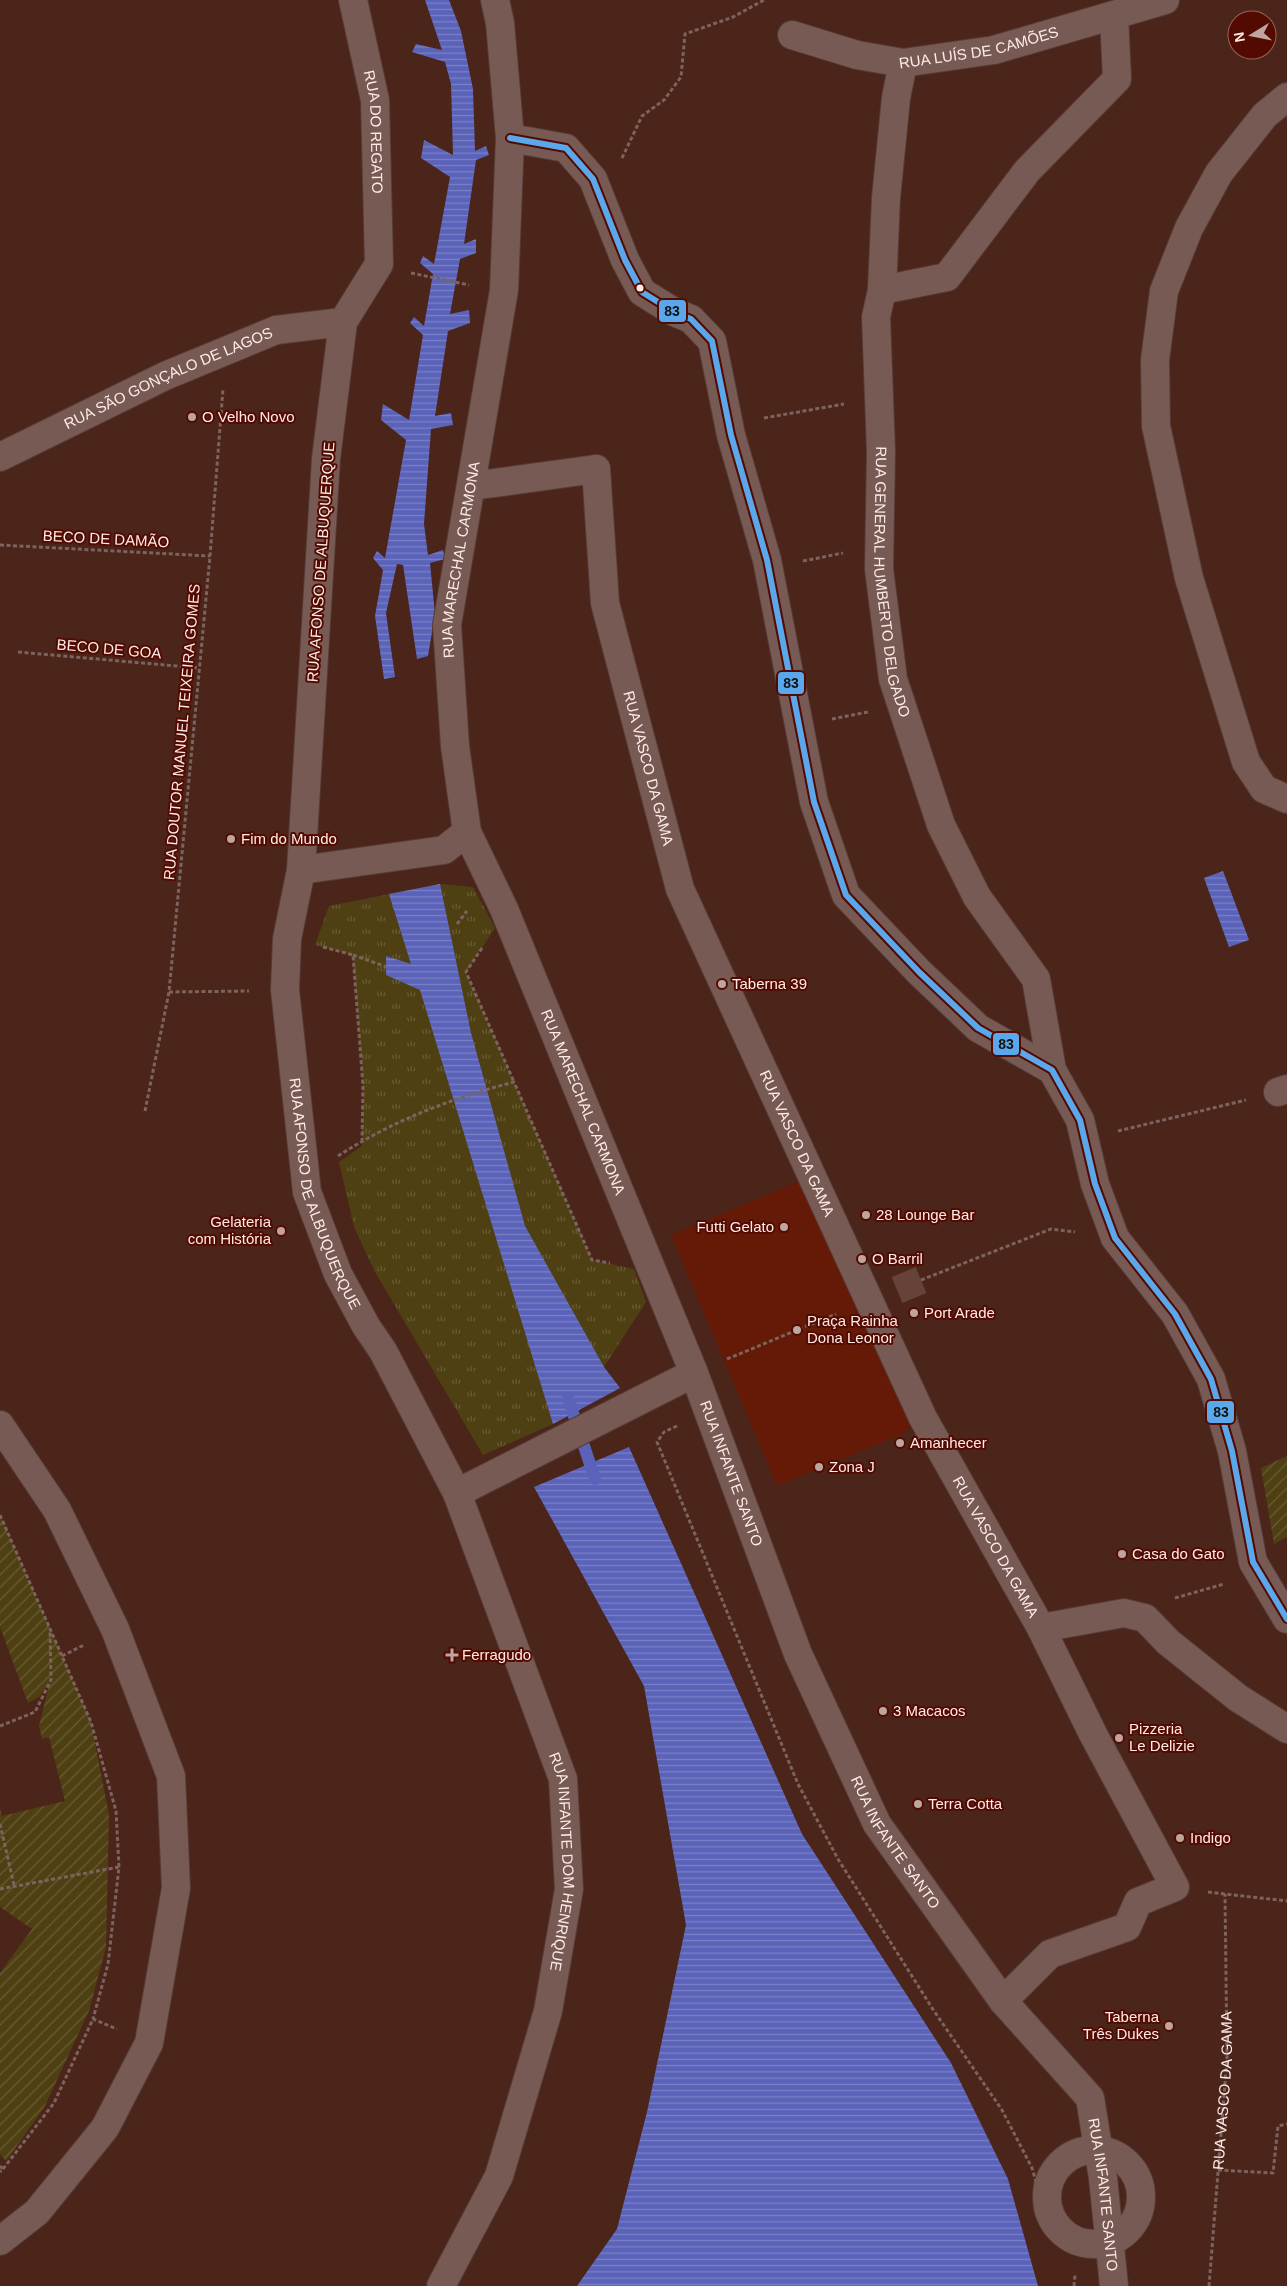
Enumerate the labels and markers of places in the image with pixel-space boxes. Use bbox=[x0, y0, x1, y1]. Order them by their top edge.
unlabelled marker bbox=[635, 283, 645, 293]
place label: O Velho Novo bbox=[202, 408, 295, 425]
marker: O Velho Novo bbox=[186, 411, 198, 423]
place label: Fim do Mundo bbox=[241, 830, 337, 847]
marker: Fim do Mundo bbox=[225, 833, 237, 845]
place label: Taberna 39 bbox=[732, 975, 807, 992]
marker: Taberna 39 bbox=[716, 978, 728, 990]
place label: 28 Lounge Bar bbox=[876, 1206, 974, 1223]
marker: 28 Lounge Bar bbox=[860, 1209, 872, 1221]
place label: Gelateria com História bbox=[188, 1213, 272, 1247]
place label: Futti Gelato bbox=[696, 1218, 774, 1235]
marker: Futti Gelato bbox=[778, 1221, 790, 1233]
marker: Gelateria com História bbox=[275, 1225, 287, 1237]
place label: O Barril bbox=[872, 1250, 923, 1267]
marker: O Barril bbox=[856, 1253, 868, 1265]
place label: Port Arade bbox=[924, 1304, 995, 1321]
marker: Port Arade bbox=[908, 1307, 920, 1319]
place label: Praça Rainha Dona Leonor bbox=[807, 1312, 899, 1346]
marker: Praça Rainha Dona Leonor bbox=[791, 1324, 803, 1336]
place label: Amanhecer bbox=[910, 1434, 987, 1451]
marker: Amanhecer bbox=[894, 1437, 906, 1449]
place label: Zona J bbox=[829, 1458, 875, 1475]
marker: Zona J bbox=[813, 1461, 825, 1473]
place label: Casa do Gato bbox=[1132, 1545, 1225, 1562]
marker: Casa do Gato bbox=[1116, 1548, 1128, 1560]
place label: Ferragudo bbox=[462, 1646, 531, 1663]
marker: Ferragudo bbox=[446, 1649, 458, 1661]
place label: 3 Macacos bbox=[893, 1702, 966, 1719]
marker: 3 Macacos bbox=[877, 1705, 889, 1717]
place label: Pizzeria Le Delizie bbox=[1129, 1720, 1195, 1754]
marker: Pizzeria Le Delizie bbox=[1113, 1732, 1125, 1744]
place label: Terra Cotta bbox=[928, 1795, 1003, 1812]
marker: Terra Cotta bbox=[912, 1798, 924, 1810]
place label: Indigo bbox=[1190, 1829, 1231, 1846]
marker: Indigo bbox=[1174, 1832, 1186, 1844]
place label: Taberna Três Dukes bbox=[1083, 2008, 1160, 2042]
marker: Taberna Três Dukes bbox=[1163, 2020, 1175, 2032]

